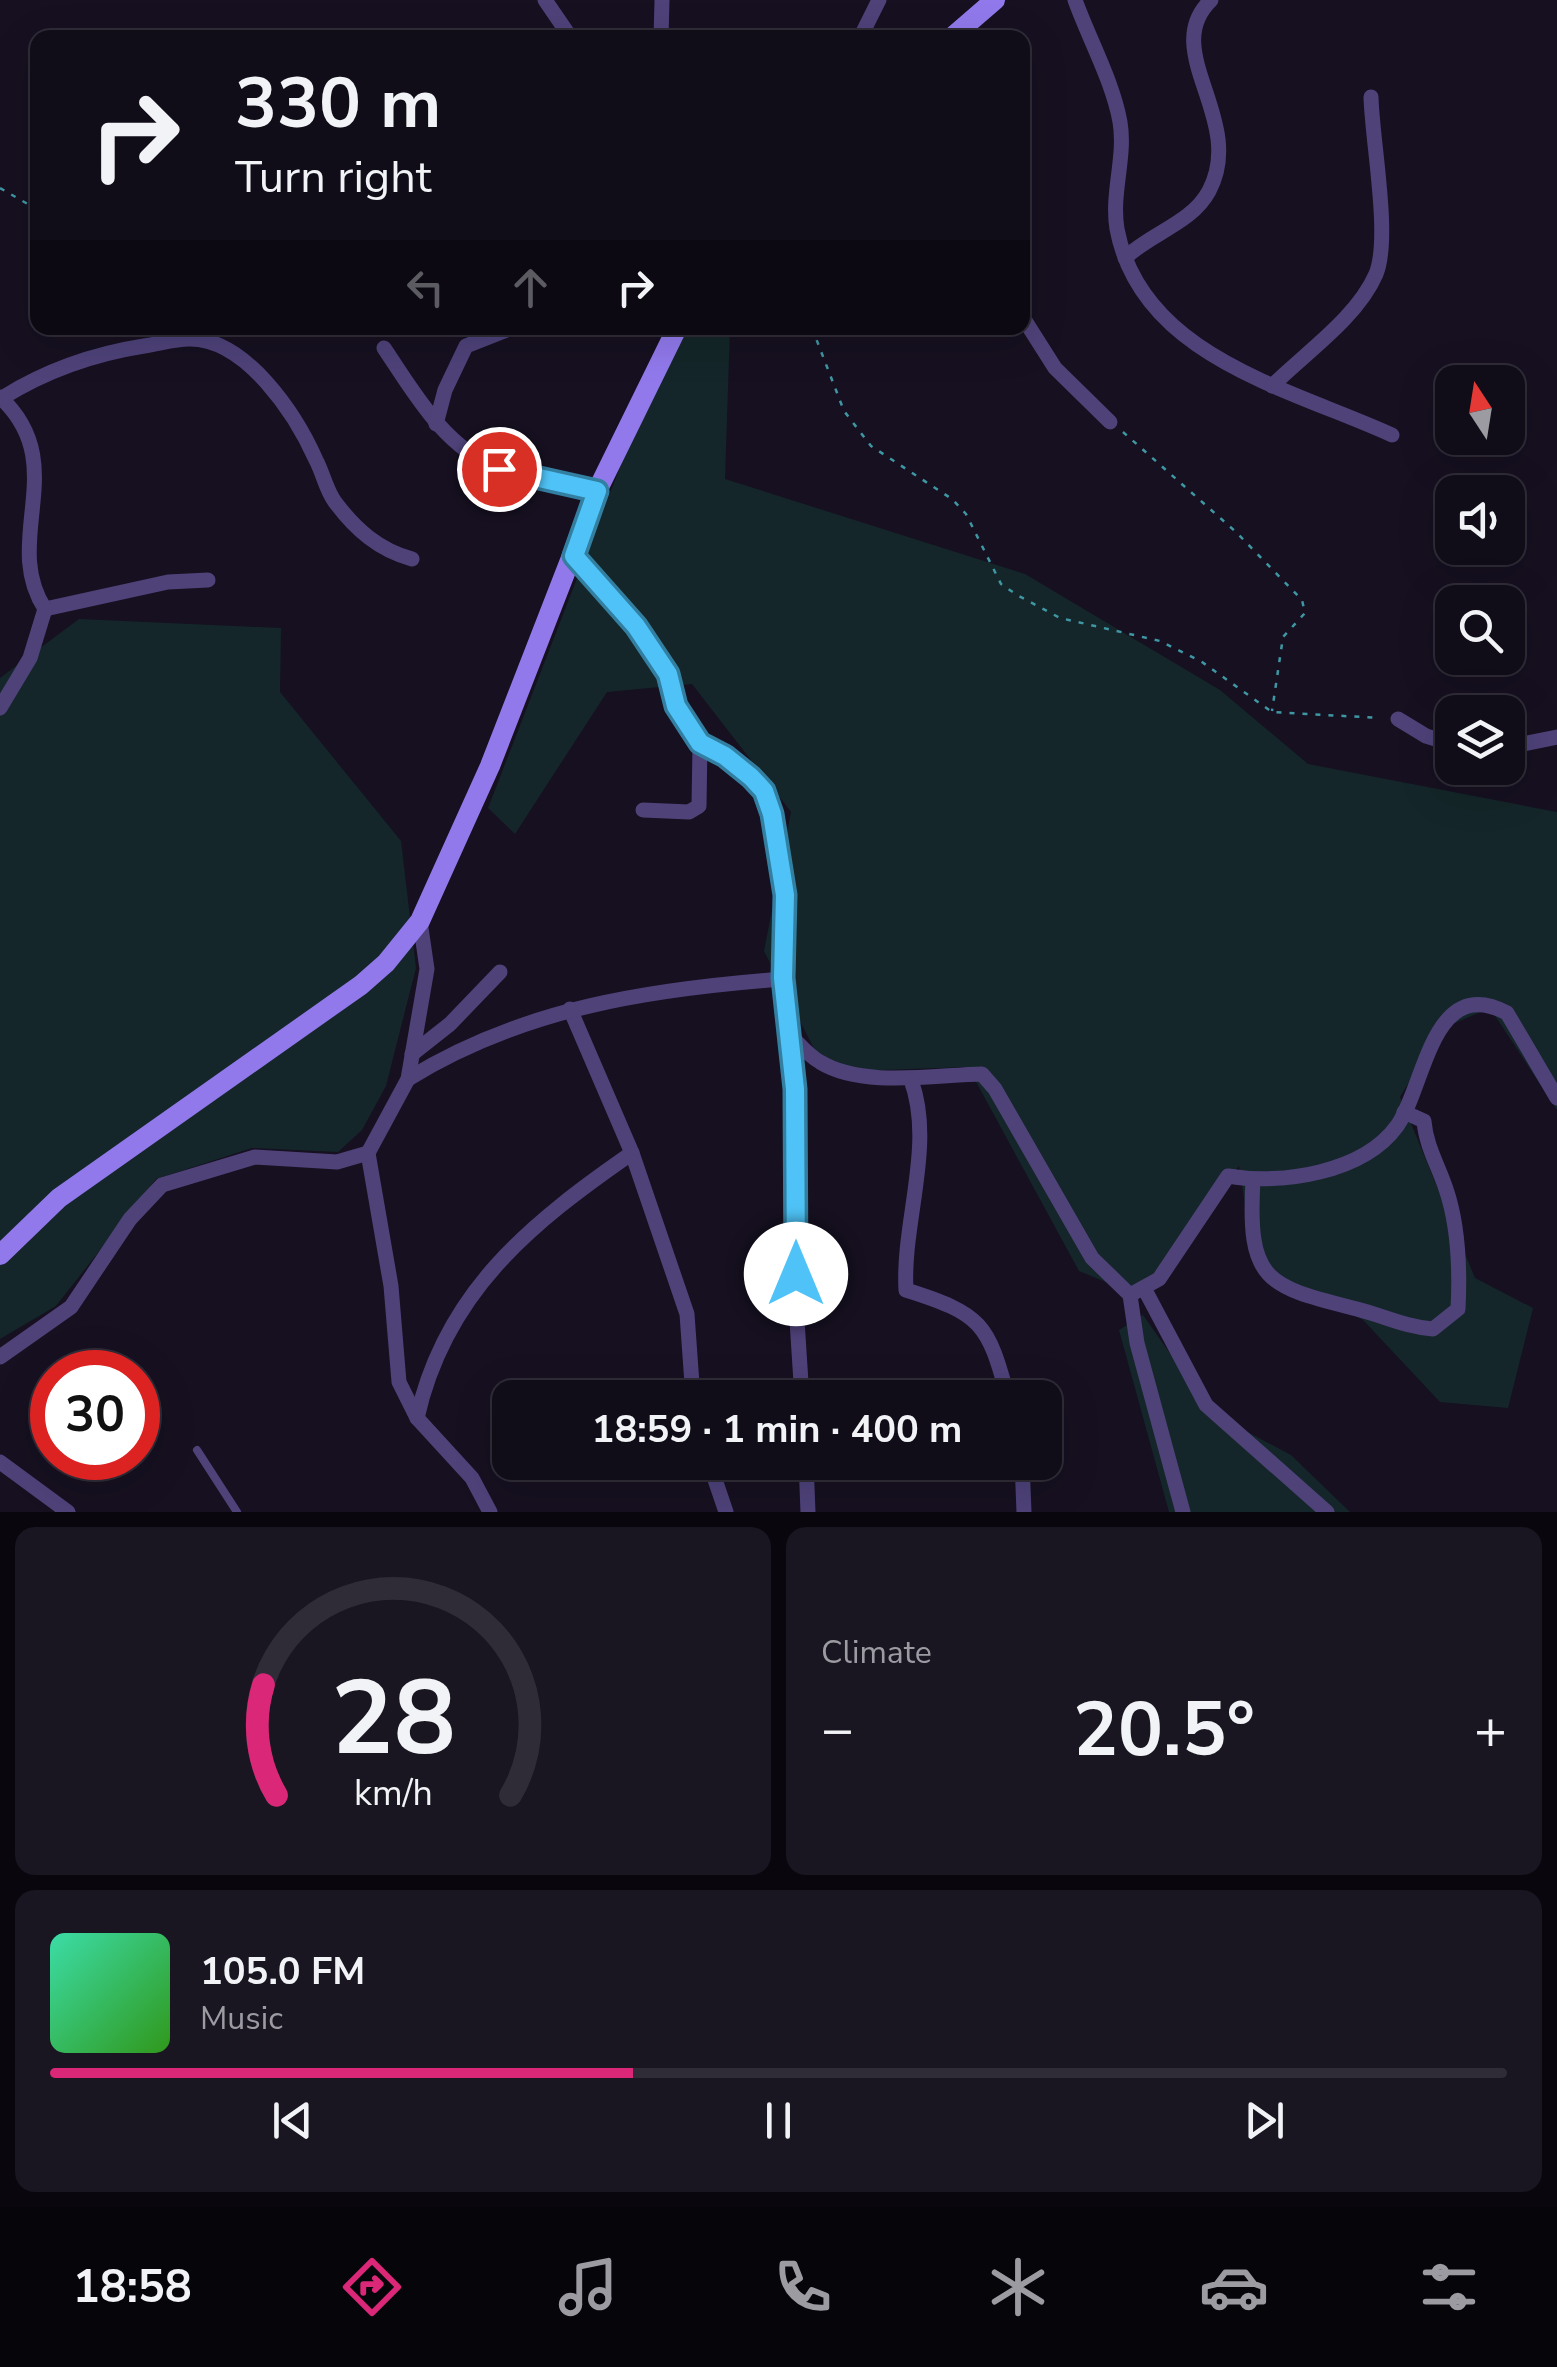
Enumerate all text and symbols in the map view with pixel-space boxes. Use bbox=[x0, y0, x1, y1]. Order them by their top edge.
text: 330 m bbox=[235, 56, 441, 152]
icon: right bbox=[70, 70, 200, 200]
text: Turn right bbox=[235, 147, 432, 208]
icon: left bbox=[398, 260, 453, 315]
icon: ahead bbox=[503, 260, 558, 315]
icon: right bbox=[608, 260, 663, 315]
north arrow bbox=[1435, 365, 1525, 455]
map controls bbox=[1435, 365, 1525, 785]
pin bbox=[457, 427, 542, 512]
icon: arrive bbox=[472, 442, 527, 497]
button: sound bbox=[1435, 475, 1525, 565]
button: search bbox=[1435, 585, 1525, 675]
button: layers bbox=[1435, 695, 1525, 785]
position arrow bbox=[744, 1222, 848, 1326]
speed limit sign: 30 bbox=[30, 1350, 160, 1480]
text: 18:59 · 1 min · 400 m bbox=[592, 1404, 962, 1455]
text: Climate bbox=[821, 1631, 932, 1674]
text: 28 bbox=[331, 1648, 455, 1790]
text: 20.5° bbox=[1073, 1679, 1255, 1781]
text: − bbox=[821, 1692, 854, 1767]
text: + bbox=[1474, 1692, 1507, 1767]
text: km/h bbox=[354, 1769, 432, 1818]
text: 105.0 FM bbox=[200, 1946, 365, 1997]
text: Music bbox=[200, 1997, 283, 2040]
icon: previous bbox=[265, 2093, 320, 2148]
icon: pause bbox=[751, 2093, 806, 2148]
icon: next bbox=[1237, 2093, 1292, 2148]
icon: directions bbox=[337, 2252, 407, 2322]
icon: music bbox=[553, 2252, 623, 2322]
icon: phone bbox=[768, 2252, 838, 2322]
icon: climate bbox=[983, 2252, 1053, 2322]
icon: car bbox=[1199, 2252, 1269, 2322]
icon: filters bbox=[1414, 2252, 1484, 2322]
text: 18:58 bbox=[73, 2257, 192, 2318]

